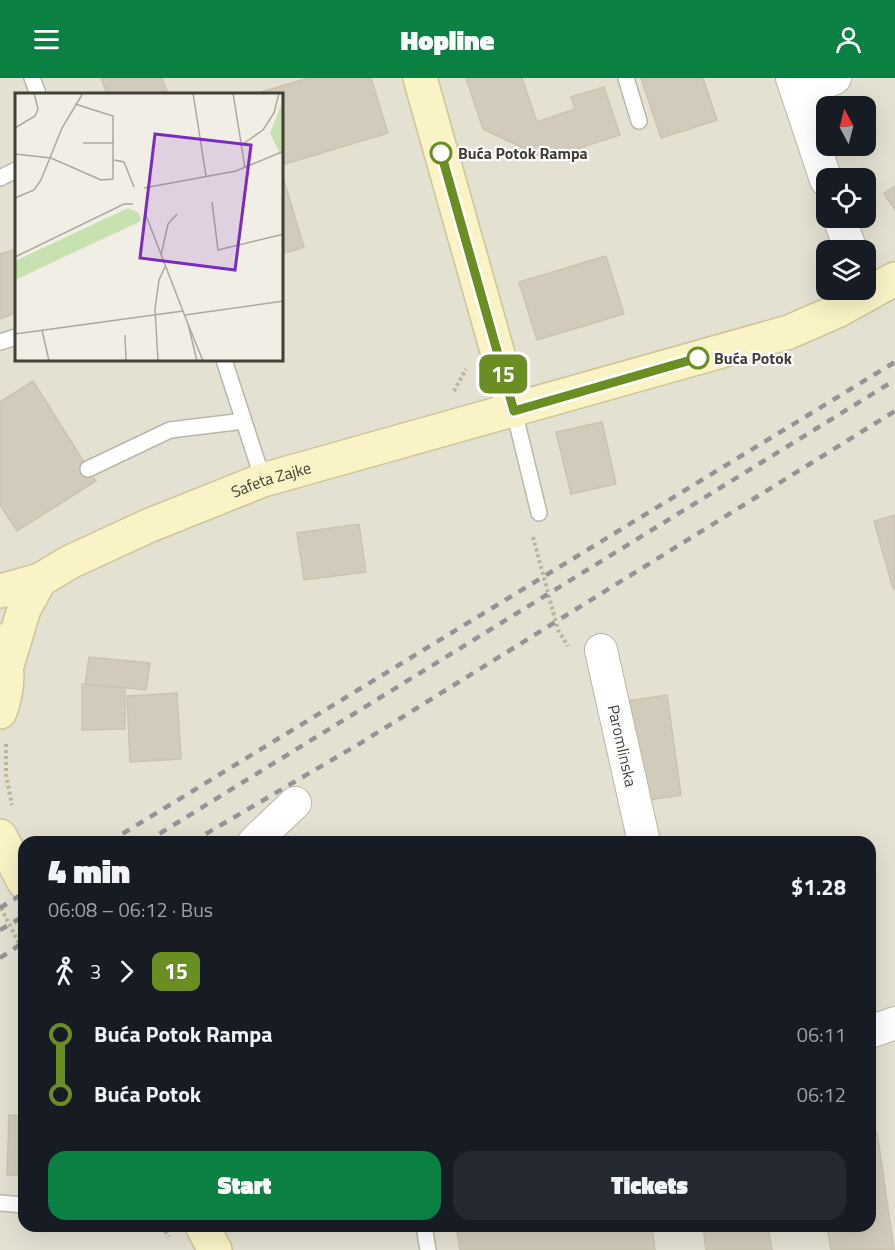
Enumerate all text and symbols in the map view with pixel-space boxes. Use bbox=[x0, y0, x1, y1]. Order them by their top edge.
text: Hopline bbox=[401, 19, 494, 60]
icon: menu bbox=[30, 23, 63, 56]
icon: person bbox=[832, 23, 865, 56]
inset map bbox=[15, 93, 284, 362]
north arrow bbox=[816, 96, 876, 156]
map controls bbox=[816, 96, 876, 300]
place label: Buća Potok Rampa bbox=[458, 141, 588, 165]
marker: Buća Potok Rampa bbox=[430, 142, 452, 164]
button: locate bbox=[816, 168, 876, 228]
button: layers bbox=[816, 240, 876, 300]
place label: Buća Potok bbox=[714, 346, 793, 370]
marker: Buća Potok bbox=[687, 347, 709, 369]
line badge: 15 bbox=[476, 354, 530, 394]
text: 15 bbox=[491, 358, 515, 390]
street label: Safeta Zajke bbox=[227, 455, 314, 504]
street label: Paromlinska bbox=[602, 702, 643, 789]
text: 4 min bbox=[48, 846, 130, 896]
text: $1.28 bbox=[791, 870, 846, 904]
text: 06:08 – 06:12 · Bus bbox=[48, 894, 213, 925]
icon: walk bbox=[48, 955, 81, 988]
icon: forward bbox=[110, 955, 143, 988]
text: 15 bbox=[164, 955, 188, 987]
text: 3 bbox=[90, 956, 101, 987]
text: Buća Potok Rampa bbox=[94, 1017, 272, 1051]
text: 06:11 bbox=[797, 1019, 846, 1050]
text: Buća Potok bbox=[94, 1077, 201, 1111]
text: 06:12 bbox=[797, 1079, 846, 1110]
button: Start bbox=[48, 1151, 441, 1220]
button: Tickets bbox=[453, 1151, 846, 1220]

